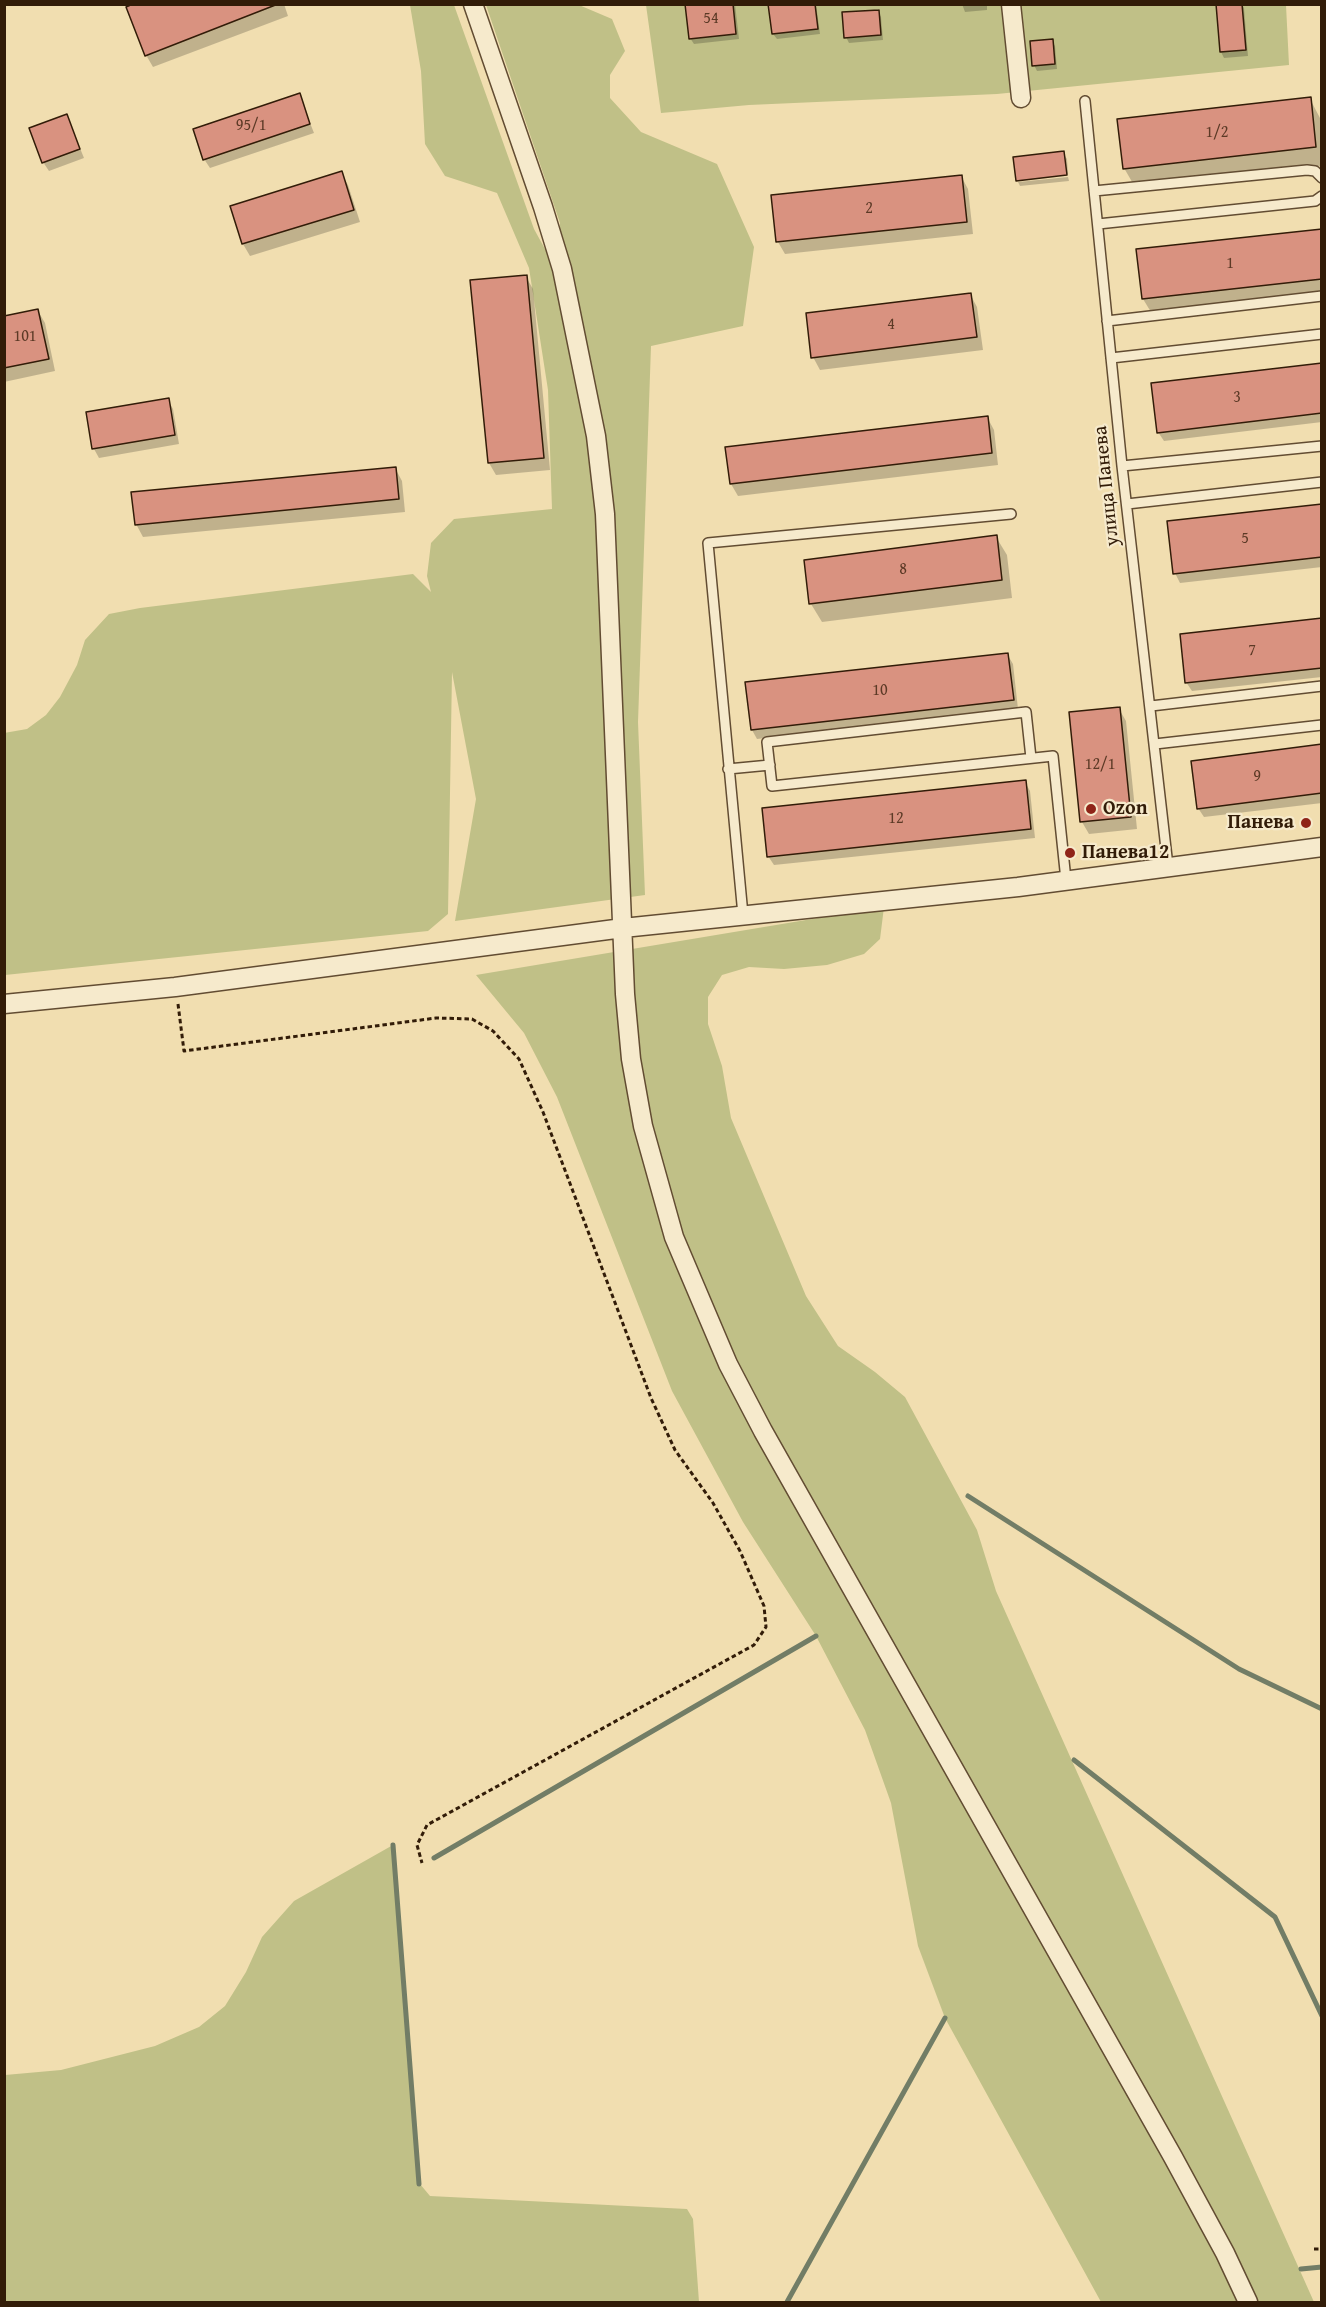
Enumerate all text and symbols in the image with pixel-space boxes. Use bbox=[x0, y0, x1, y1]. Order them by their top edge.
house number: 54 bbox=[703, 9, 719, 29]
house number: 95/1 bbox=[236, 116, 266, 136]
house number: 1/2 bbox=[1206, 123, 1228, 143]
house number: 2 bbox=[865, 199, 873, 219]
house number: 1 bbox=[1226, 254, 1234, 274]
house number: 4 bbox=[887, 315, 895, 335]
house number: 101 bbox=[13, 327, 37, 347]
house number: 3 bbox=[1233, 388, 1241, 408]
street label: улица Панева bbox=[1089, 425, 1125, 547]
house number: 5 bbox=[1241, 529, 1249, 549]
house number: 8 bbox=[899, 560, 907, 580]
house number: 7 bbox=[1248, 641, 1256, 661]
house number: 10 bbox=[872, 681, 888, 701]
house number: 12/1 bbox=[1085, 755, 1115, 775]
house number: 9 bbox=[1253, 767, 1261, 787]
place label: Ozon bbox=[1103, 797, 1148, 821]
marker: Ozon bbox=[1084, 802, 1098, 816]
house number: 12 bbox=[888, 809, 904, 829]
place label: Панева bbox=[1227, 811, 1294, 835]
marker: Панева bbox=[1299, 816, 1313, 830]
place label: Панева12 bbox=[1082, 841, 1169, 865]
marker: Панева12 bbox=[1063, 846, 1077, 860]

